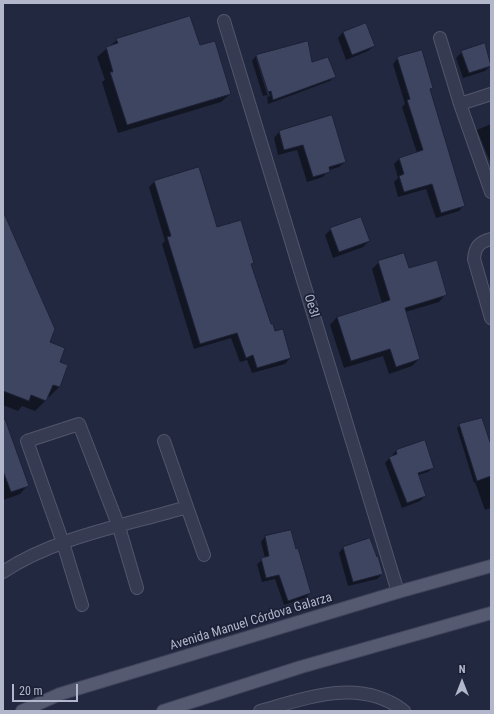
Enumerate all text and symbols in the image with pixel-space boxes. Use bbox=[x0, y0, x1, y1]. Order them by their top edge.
street label: Oe3I bbox=[300, 292, 322, 320]
street label: Avenida Manuel Córdova Galarza bbox=[168, 590, 334, 654]
north arrow bbox=[442, 662, 482, 702]
text: N bbox=[459, 663, 465, 676]
scale bar bbox=[14, 676, 80, 702]
text: 20 m bbox=[19, 684, 43, 698]

